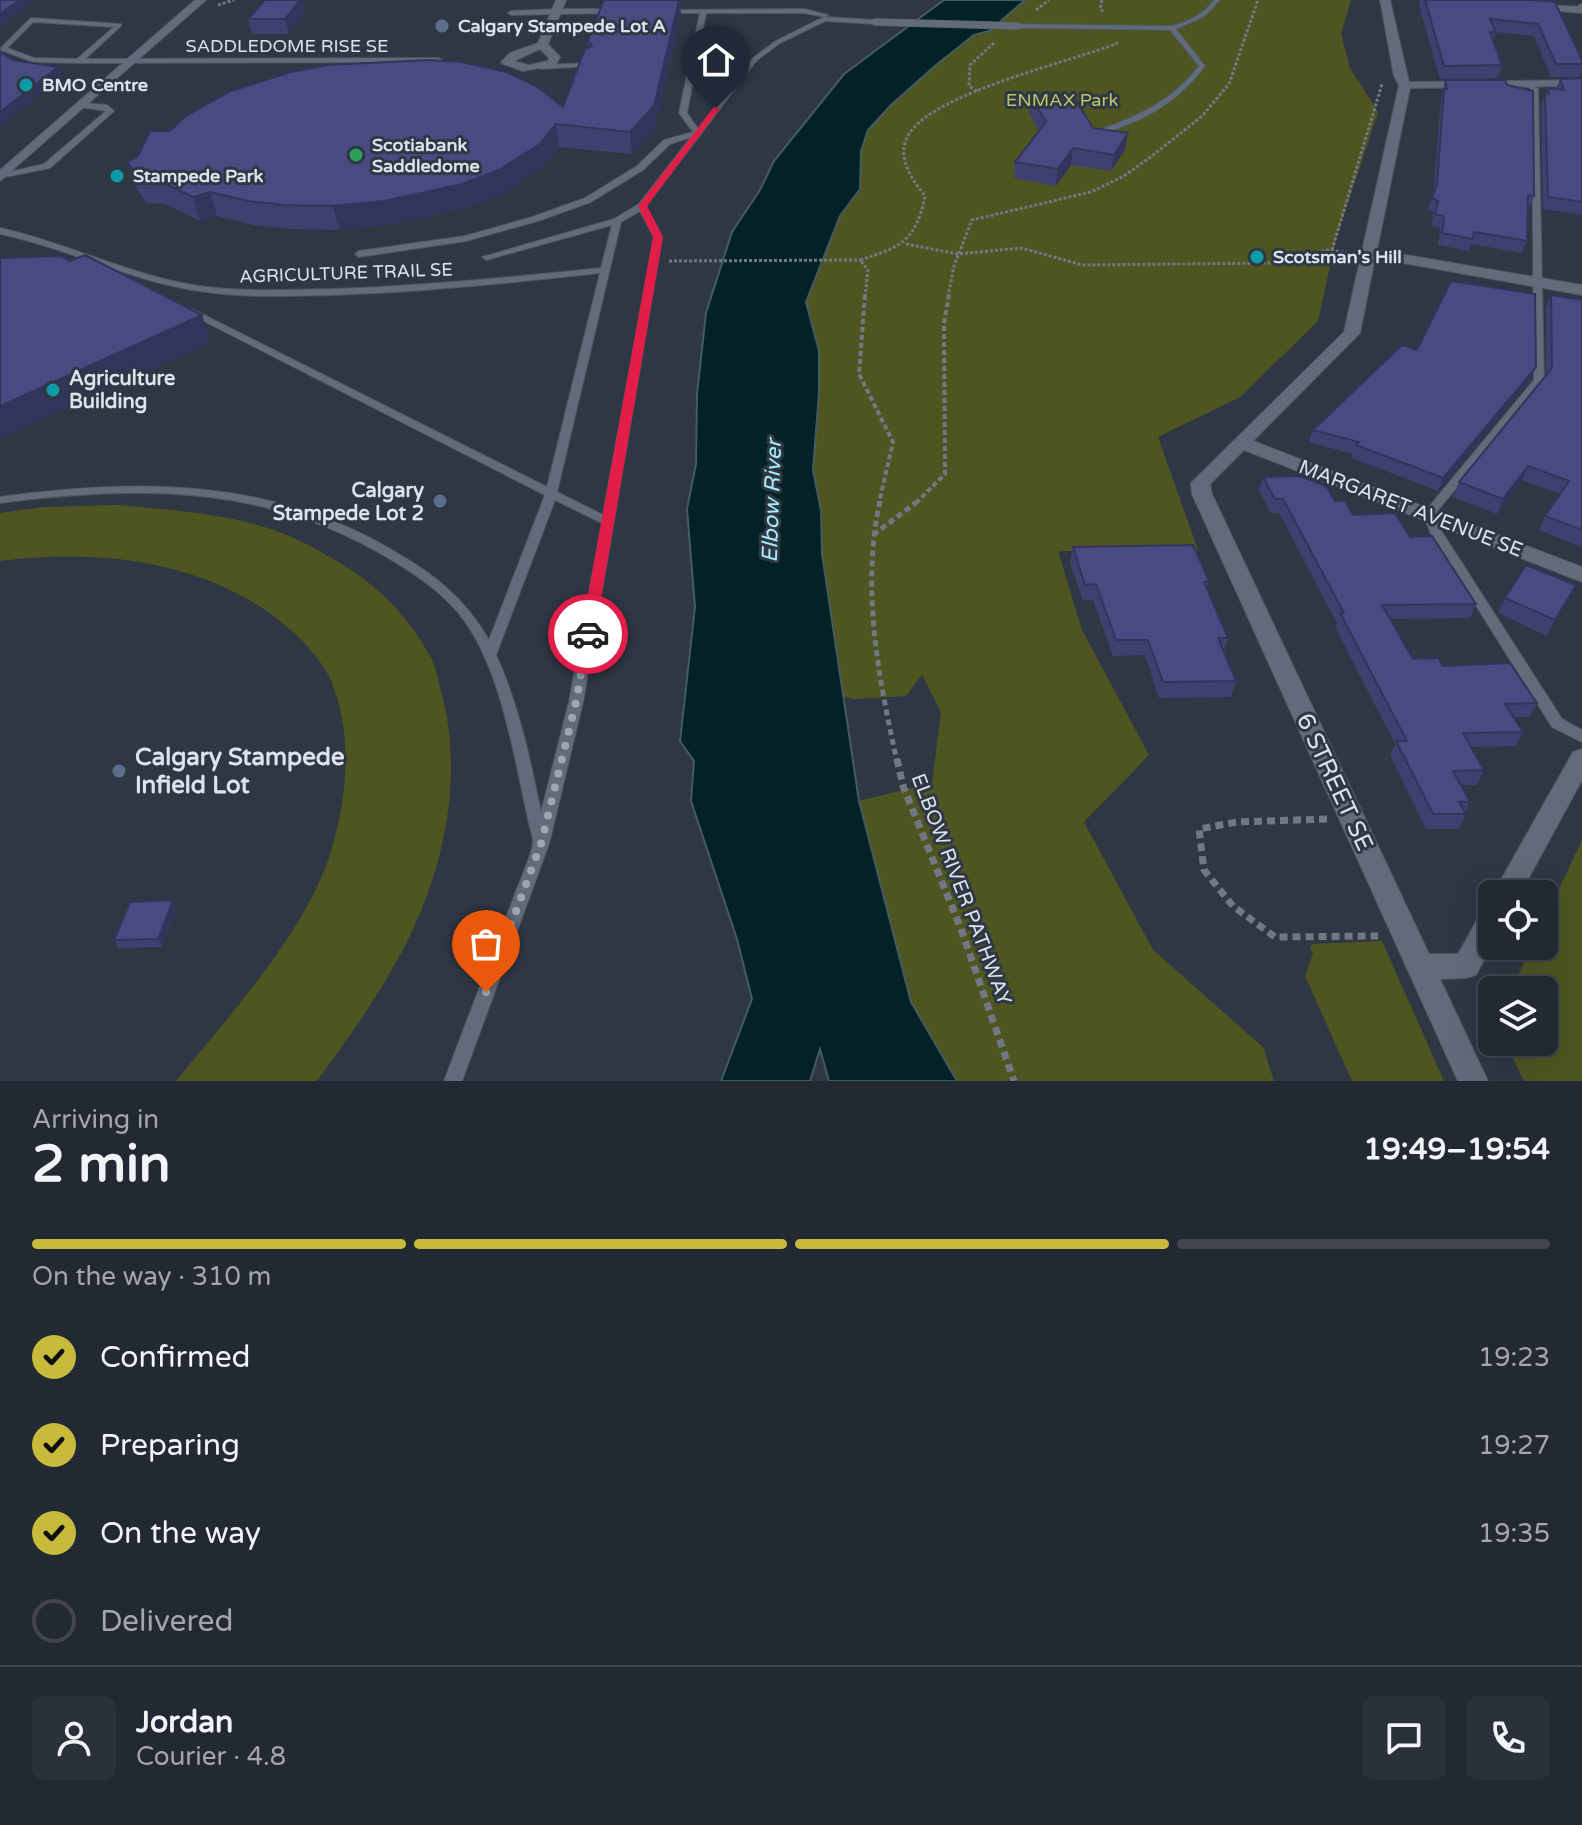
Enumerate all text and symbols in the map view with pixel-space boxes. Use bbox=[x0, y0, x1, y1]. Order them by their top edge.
place label: Calgary Stampede Lot A bbox=[458, 15, 666, 37]
marker: Calgary Stampede Lot A bbox=[433, 17, 451, 35]
pin bbox=[682, 26, 750, 108]
street label: SADDLEDOME RISE SE bbox=[186, 35, 388, 57]
icon: home bbox=[694, 38, 738, 82]
place label: BMO Centre bbox=[42, 74, 148, 96]
marker: BMO Centre bbox=[17, 76, 35, 94]
park label: ENMAX Park bbox=[1006, 89, 1118, 111]
place label: Scotiabank Saddledome bbox=[372, 134, 480, 177]
marker: Scotiabank Saddledome bbox=[347, 146, 365, 164]
place label: Stampede Park bbox=[133, 165, 264, 187]
marker: Stampede Park bbox=[108, 167, 126, 185]
place label: Scotsman's Hill bbox=[1273, 246, 1402, 268]
marker: Scotsman's Hill bbox=[1248, 248, 1266, 266]
street label: AGRICULTURE TRAIL SE bbox=[239, 258, 453, 288]
place label: Agriculture Building bbox=[69, 367, 175, 414]
marker: Agriculture Building bbox=[44, 381, 62, 399]
water label: Elbow River bbox=[757, 436, 787, 563]
street label: MARGARET AVENUE SE bbox=[1295, 455, 1526, 563]
place label: Calgary Stampede Lot 2 bbox=[273, 479, 424, 526]
marker: Calgary Stampede Lot 2 bbox=[431, 492, 449, 510]
courier bbox=[548, 594, 628, 674]
icon: car bbox=[566, 612, 610, 656]
street label: 6 STREET SE bbox=[1290, 709, 1379, 856]
place label: Calgary Stampede Infield Lot bbox=[135, 743, 345, 800]
marker: Calgary Stampede Infield Lot bbox=[110, 762, 128, 780]
street label: ELBOW RIVER PATHWAY bbox=[906, 770, 1016, 1009]
map controls bbox=[1478, 880, 1558, 1056]
button: locate bbox=[1478, 880, 1558, 960]
pin bbox=[452, 910, 520, 992]
icon: bag bbox=[464, 922, 508, 966]
button: layers bbox=[1478, 976, 1558, 1056]
text: Arriving in bbox=[32, 1104, 159, 1135]
text: 19:49–19:54 bbox=[1363, 1131, 1550, 1168]
text: 2 min bbox=[32, 1133, 171, 1196]
text: On the way · 310 m bbox=[32, 1261, 271, 1292]
icon: check bbox=[32, 1335, 76, 1379]
text: Confirmed bbox=[100, 1339, 251, 1376]
text: 19:23 bbox=[1478, 1342, 1550, 1373]
icon: check bbox=[32, 1423, 76, 1467]
text: Preparing bbox=[100, 1427, 240, 1464]
text: 19:27 bbox=[1478, 1430, 1550, 1461]
icon: check bbox=[32, 1511, 76, 1555]
text: On the way bbox=[100, 1515, 261, 1552]
text: 19:35 bbox=[1478, 1518, 1550, 1549]
text: Delivered bbox=[100, 1603, 234, 1640]
button: person bbox=[32, 1696, 116, 1780]
button: chat bbox=[1362, 1696, 1446, 1780]
button: phone bbox=[1466, 1696, 1550, 1780]
text: Jordan bbox=[136, 1704, 233, 1741]
text: Courier · 4.8 bbox=[136, 1741, 286, 1772]

